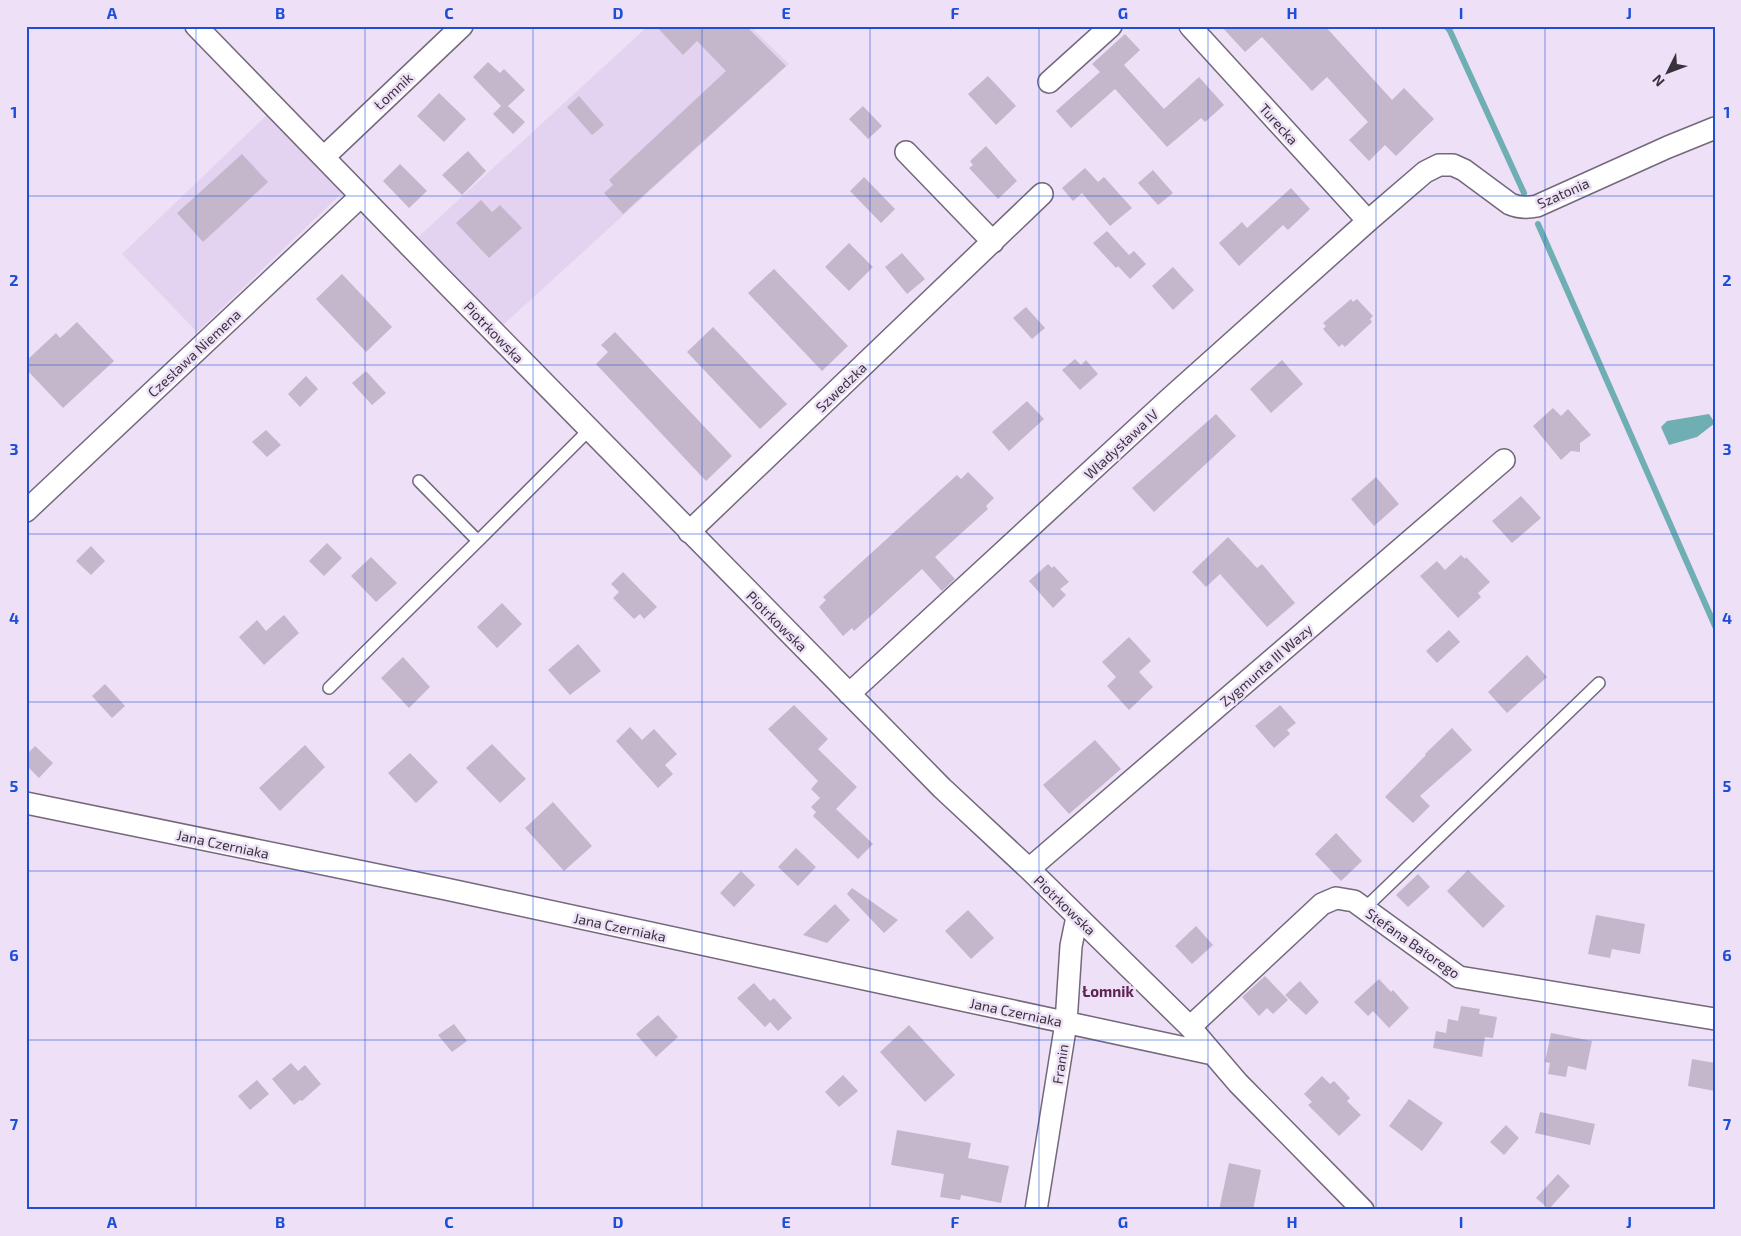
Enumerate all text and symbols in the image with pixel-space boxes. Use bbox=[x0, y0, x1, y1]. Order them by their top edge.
text: A bbox=[107, 3, 118, 22]
text: B bbox=[275, 3, 285, 22]
text: C bbox=[444, 3, 454, 22]
text: D bbox=[613, 3, 624, 22]
text: E bbox=[781, 3, 791, 22]
text: F bbox=[951, 3, 960, 22]
text: G bbox=[1118, 3, 1128, 22]
text: H bbox=[1286, 3, 1298, 22]
text: I bbox=[1459, 3, 1463, 22]
text: J bbox=[1626, 3, 1632, 22]
north arrow bbox=[1644, 48, 1694, 98]
street label: Łomnik bbox=[370, 69, 416, 113]
text: N bbox=[1648, 72, 1668, 90]
street label: Turecka bbox=[1256, 100, 1302, 148]
text: 1 bbox=[11, 102, 17, 121]
text: 1 bbox=[1724, 102, 1730, 121]
street label: Szatonia bbox=[1534, 174, 1592, 212]
text: 2 bbox=[9, 270, 19, 289]
text: 2 bbox=[1722, 270, 1732, 289]
street label: Piotrkowska bbox=[460, 298, 528, 366]
street label: Czesława Niemena bbox=[144, 306, 244, 400]
street label: Szwedzka bbox=[812, 359, 870, 415]
street label: Władysława IV bbox=[1081, 405, 1162, 483]
text: 3 bbox=[9, 439, 19, 458]
text: 3 bbox=[1722, 439, 1732, 458]
street label: Piotrkowska bbox=[743, 587, 811, 655]
text: 4 bbox=[9, 608, 19, 627]
text: 4 bbox=[1722, 608, 1732, 627]
street label: Zygmunta III Wazy bbox=[1216, 620, 1316, 710]
text: 5 bbox=[10, 776, 19, 795]
text: 5 bbox=[1723, 776, 1732, 795]
street label: Jana Czerniaka bbox=[175, 826, 271, 862]
street label: Piotrkowska bbox=[1031, 871, 1099, 939]
street label: Stefana Batorego bbox=[1363, 904, 1463, 982]
street label: Jana Czerniaka bbox=[572, 909, 668, 945]
text: 6 bbox=[9, 945, 19, 964]
text: 6 bbox=[1722, 945, 1732, 964]
district label: Łomnik bbox=[1082, 982, 1134, 1000]
street label: Jana Czerniaka bbox=[968, 994, 1064, 1030]
street label: Franin bbox=[1048, 1043, 1072, 1085]
text: 7 bbox=[10, 1114, 19, 1133]
text: 7 bbox=[1723, 1114, 1732, 1133]
text: A bbox=[107, 1212, 118, 1231]
text: B bbox=[275, 1212, 285, 1231]
text: C bbox=[444, 1212, 454, 1231]
text: D bbox=[613, 1212, 624, 1231]
text: E bbox=[781, 1212, 791, 1231]
text: F bbox=[951, 1212, 960, 1231]
text: G bbox=[1118, 1212, 1128, 1231]
text: H bbox=[1286, 1212, 1298, 1231]
text: I bbox=[1459, 1212, 1463, 1231]
text: J bbox=[1626, 1212, 1632, 1231]

